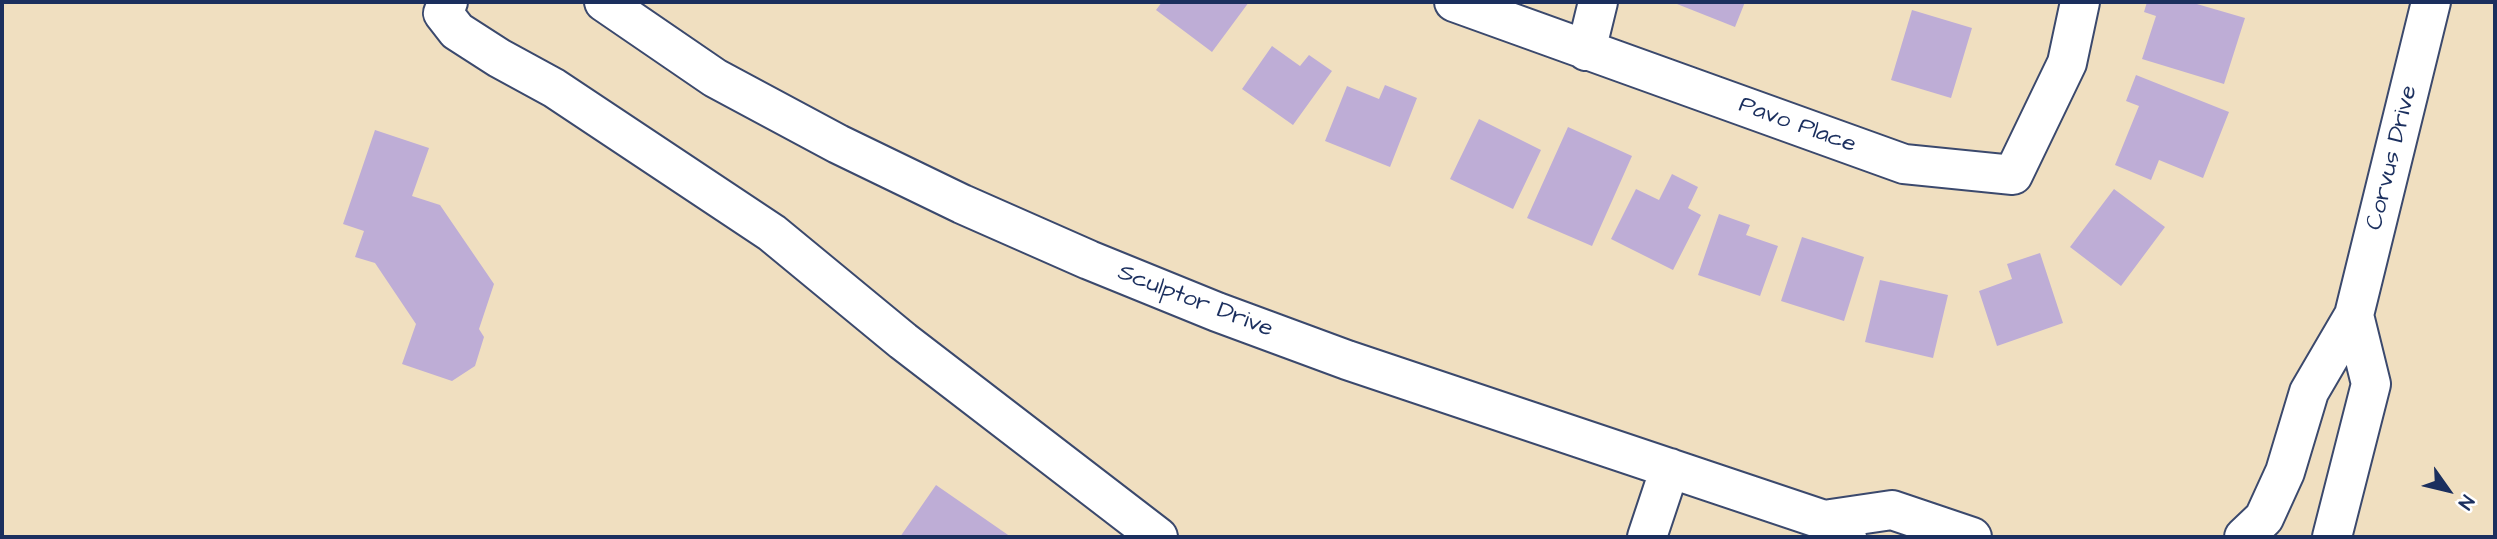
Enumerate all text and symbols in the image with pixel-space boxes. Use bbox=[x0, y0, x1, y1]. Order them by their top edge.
street label: Corvus Drive bbox=[2361, 83, 2425, 233]
street label: Pavo Place bbox=[1735, 92, 1859, 160]
street label: Sculptor Drive bbox=[1113, 259, 1277, 345]
north arrow bbox=[2413, 455, 2483, 525]
text: N bbox=[2451, 490, 2480, 515]

